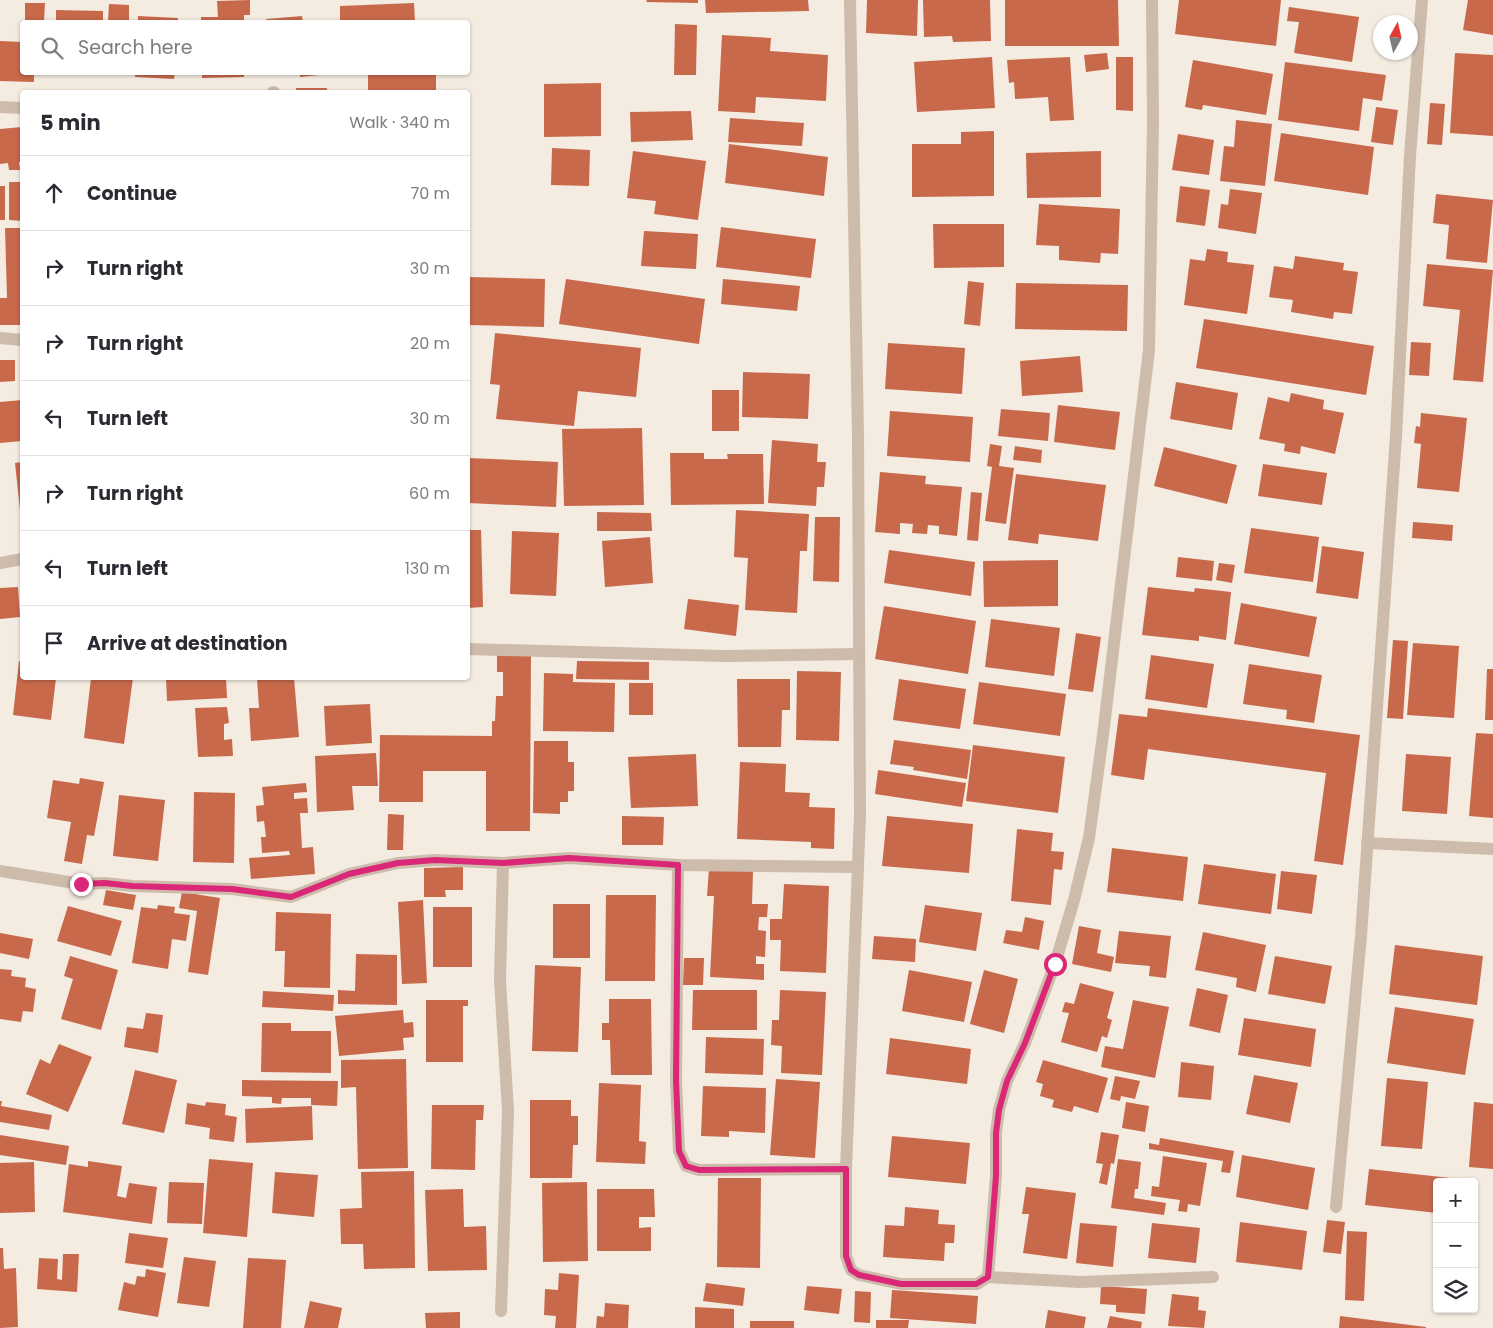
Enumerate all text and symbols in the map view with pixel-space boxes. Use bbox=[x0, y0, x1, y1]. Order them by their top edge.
north arrow bbox=[1373, 15, 1418, 60]
search box bbox=[20, 20, 470, 75]
icon: search bbox=[38, 34, 66, 62]
text: Search here bbox=[78, 34, 192, 61]
text: 5 min bbox=[40, 108, 101, 137]
text: Walk · 340 m bbox=[349, 111, 450, 134]
icon: ahead bbox=[40, 179, 68, 207]
text: Continue bbox=[87, 180, 177, 207]
text: 70 m bbox=[410, 182, 450, 205]
icon: right bbox=[40, 254, 68, 282]
text: Turn right bbox=[87, 255, 183, 282]
text: 30 m bbox=[410, 257, 450, 280]
icon: right bbox=[40, 329, 68, 357]
text: Turn right bbox=[87, 330, 183, 357]
text: 20 m bbox=[410, 332, 450, 355]
icon: left bbox=[40, 404, 68, 432]
text: Turn left bbox=[87, 405, 168, 432]
text: 30 m bbox=[410, 407, 450, 430]
icon: right bbox=[40, 479, 68, 507]
text: Turn right bbox=[87, 480, 183, 507]
text: 60 m bbox=[409, 482, 450, 505]
icon: left bbox=[40, 554, 68, 582]
text: Turn left bbox=[87, 555, 168, 582]
text: 130 m bbox=[405, 557, 450, 580]
icon: arrive bbox=[40, 629, 68, 657]
text: Arrive at destination bbox=[87, 630, 288, 657]
route end bbox=[70, 873, 93, 896]
route start bbox=[1044, 953, 1067, 976]
map controls bbox=[1433, 1178, 1478, 1313]
button: + bbox=[1433, 1178, 1478, 1223]
button: − bbox=[1433, 1223, 1478, 1268]
button: layers bbox=[1433, 1268, 1478, 1313]

